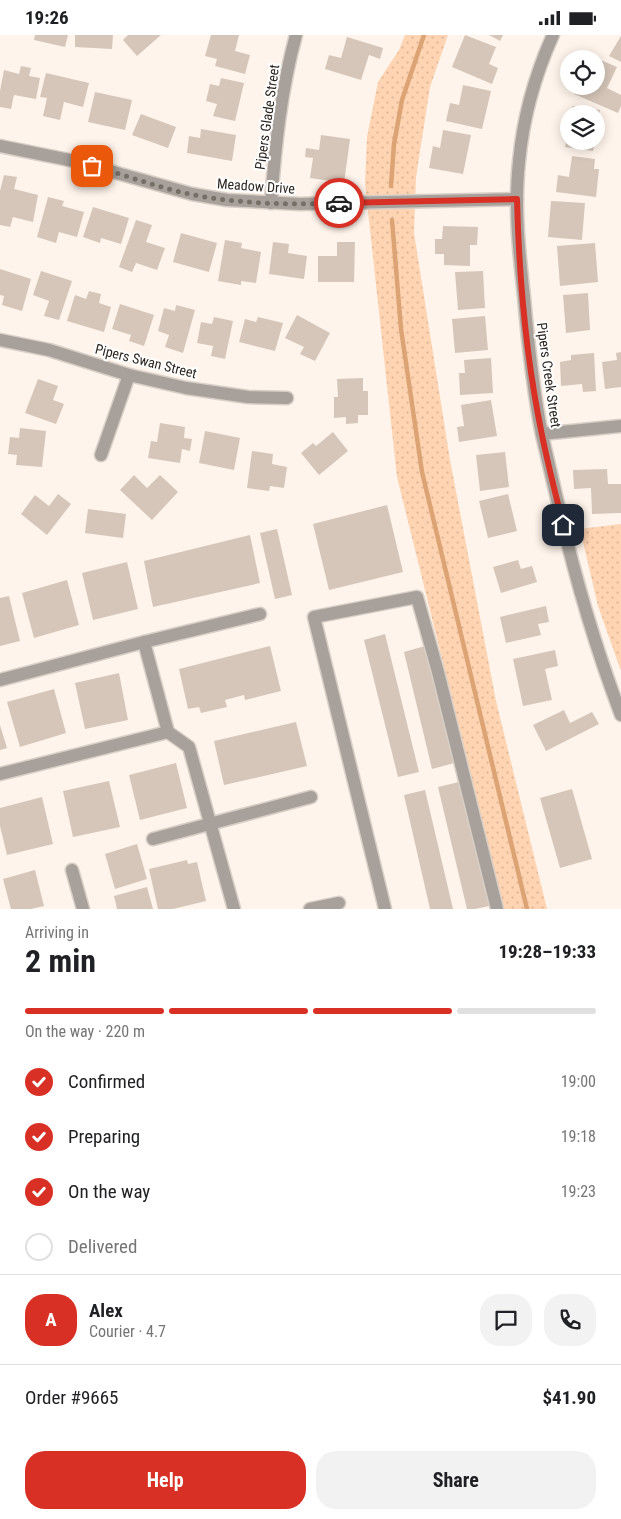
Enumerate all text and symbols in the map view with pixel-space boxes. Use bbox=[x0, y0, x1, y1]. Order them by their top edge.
text: 19:26 bbox=[25, 6, 69, 29]
map controls bbox=[560, 50, 605, 150]
button: locate bbox=[560, 50, 605, 95]
street label: Pipers Glade Street bbox=[252, 63, 282, 171]
button: layers bbox=[560, 105, 605, 150]
pin bbox=[71, 145, 113, 187]
icon: bag bbox=[78, 152, 106, 180]
street label: Meadow Drive bbox=[217, 175, 296, 197]
courier bbox=[314, 178, 364, 228]
icon: car bbox=[325, 189, 353, 217]
street label: Pipers Creek Street bbox=[534, 321, 564, 429]
street label: Pipers Swan Street bbox=[94, 341, 198, 381]
pin bbox=[542, 504, 584, 546]
icon: home bbox=[549, 511, 577, 539]
text: Arriving in bbox=[25, 923, 89, 942]
text: 19:28–19:33 bbox=[498, 940, 596, 963]
text: 2 min bbox=[25, 942, 96, 980]
text: On the way · 220 m bbox=[25, 1022, 145, 1041]
icon: check bbox=[25, 1068, 53, 1096]
text: Confirmed bbox=[68, 1070, 145, 1093]
text: 19:00 bbox=[561, 1072, 596, 1091]
icon: check bbox=[25, 1123, 53, 1151]
text: Preparing bbox=[68, 1125, 140, 1148]
text: 19:18 bbox=[561, 1127, 596, 1146]
icon: check bbox=[25, 1178, 53, 1206]
text: On the way bbox=[68, 1180, 150, 1203]
text: 19:23 bbox=[561, 1182, 596, 1201]
text: Delivered bbox=[68, 1235, 137, 1258]
button: chat bbox=[480, 1294, 532, 1346]
button: phone bbox=[544, 1294, 596, 1346]
text: Alex bbox=[89, 1299, 123, 1322]
text: A bbox=[45, 1308, 57, 1331]
text: Courier · 4.7 bbox=[89, 1322, 166, 1341]
text: Order #9665 bbox=[25, 1386, 118, 1409]
text: $41.90 bbox=[542, 1386, 596, 1409]
button: Help bbox=[25, 1451, 306, 1509]
button: Share bbox=[316, 1451, 596, 1509]

